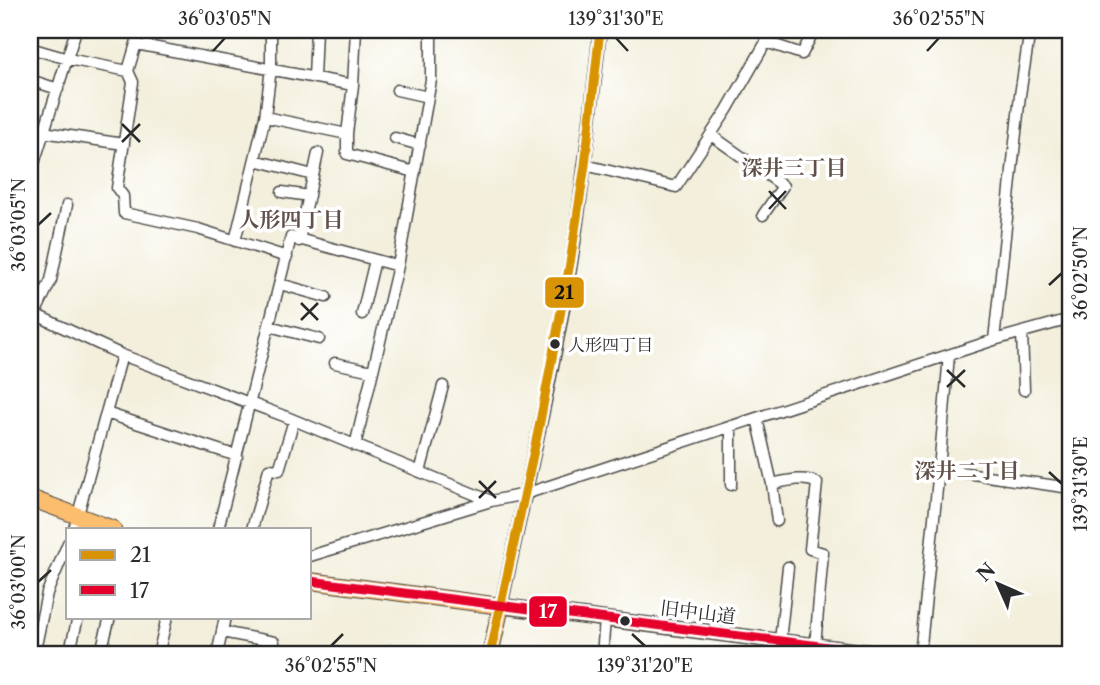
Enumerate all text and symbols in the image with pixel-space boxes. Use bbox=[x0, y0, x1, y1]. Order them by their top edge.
text: 36°03'05"N bbox=[178, 8, 272, 30]
text: 139°31'30"E bbox=[568, 8, 664, 30]
text: 36°02'55"N bbox=[893, 8, 986, 30]
district label: 深井三丁目 bbox=[742, 155, 847, 180]
text: 36°03'05"N bbox=[8, 178, 30, 272]
district label: 人形四丁目 bbox=[239, 207, 344, 232]
text: 36°02'50"N bbox=[1070, 226, 1092, 320]
line badge: 21 bbox=[544, 276, 585, 309]
text: 21 bbox=[554, 281, 574, 304]
place label: 人形四丁目 bbox=[568, 335, 653, 355]
marker: 人形四丁目 bbox=[548, 337, 562, 351]
text: 139°31'30"E bbox=[1070, 436, 1092, 532]
district label: 深井二丁目 bbox=[915, 458, 1020, 483]
legend bbox=[66, 528, 312, 618]
text: 36°03'00"N bbox=[8, 534, 30, 630]
text: 21 bbox=[130, 542, 151, 567]
north arrow bbox=[964, 548, 1034, 618]
text: N bbox=[972, 558, 1000, 586]
text: 17 bbox=[130, 578, 150, 603]
line badge: 17 bbox=[528, 595, 568, 628]
street label: 旧中山道 bbox=[659, 596, 737, 629]
text: 17 bbox=[539, 600, 557, 623]
unlabelled marker bbox=[618, 614, 632, 628]
text: 36°02'55"N bbox=[285, 655, 378, 677]
text: 139°31'20"E bbox=[597, 655, 693, 677]

